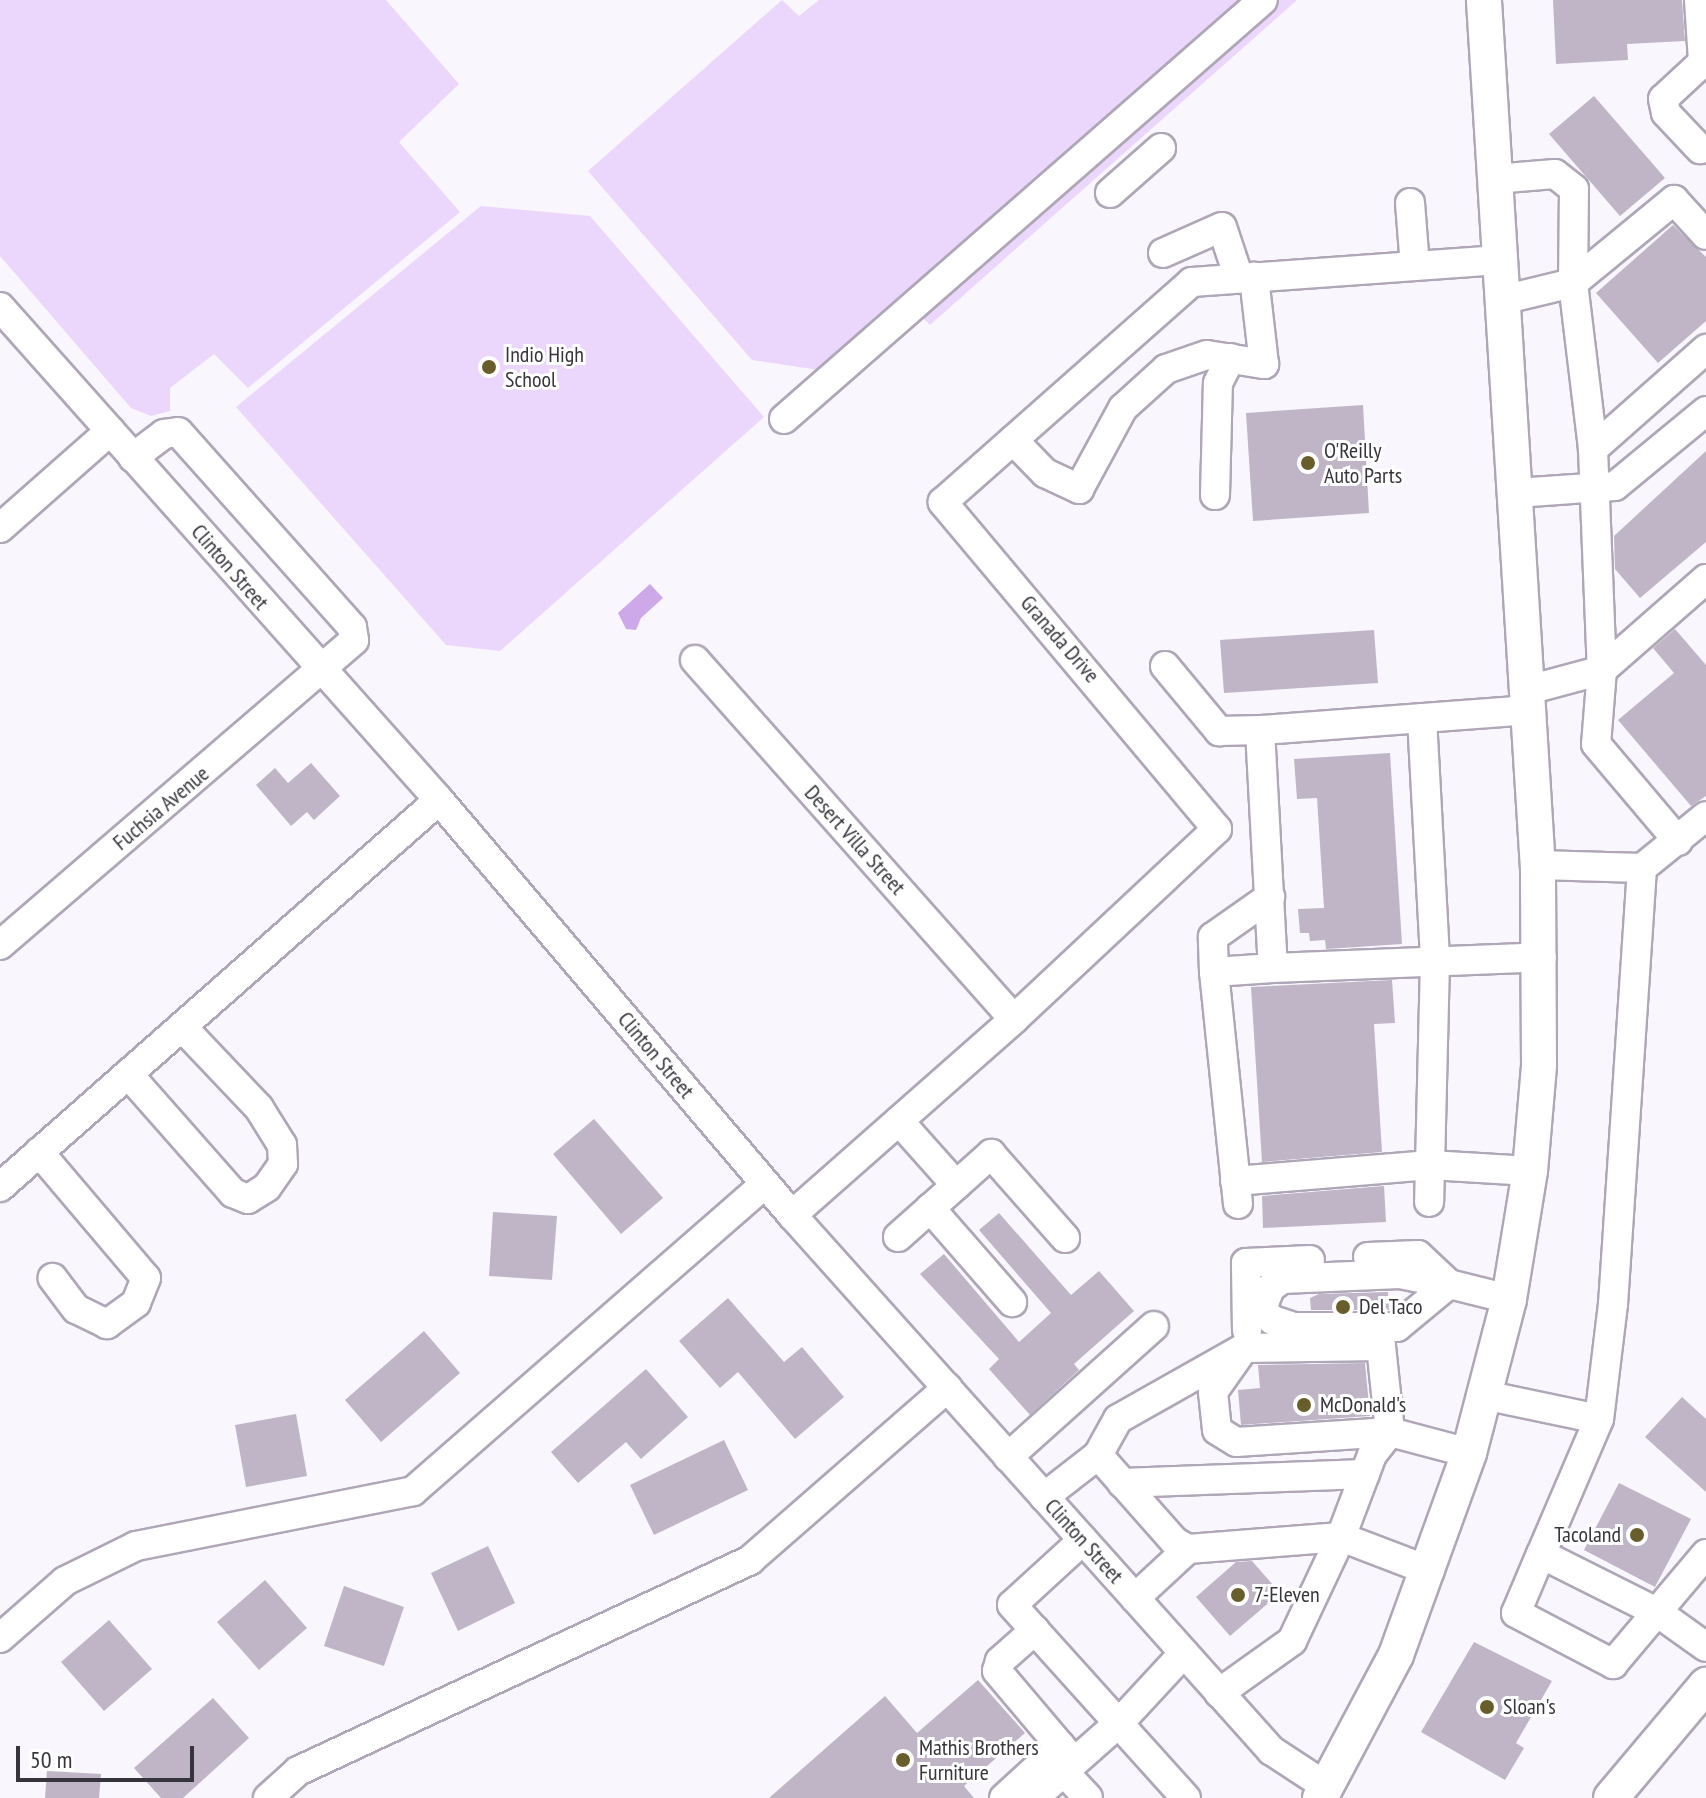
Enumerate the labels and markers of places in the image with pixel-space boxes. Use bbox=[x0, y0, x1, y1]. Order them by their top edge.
place label: Indio High School bbox=[505, 341, 584, 392]
marker: Indio High School bbox=[480, 358, 498, 376]
place label: O'Reilly Auto Parts bbox=[1324, 437, 1402, 488]
marker: O'Reilly Auto Parts bbox=[1299, 454, 1317, 472]
place label: Del Taco bbox=[1359, 1294, 1423, 1320]
marker: Del Taco bbox=[1334, 1298, 1352, 1316]
place label: McDonald's bbox=[1320, 1392, 1406, 1418]
marker: McDonald's bbox=[1295, 1396, 1313, 1414]
place label: Tacoland bbox=[1554, 1522, 1621, 1548]
marker: Tacoland bbox=[1628, 1526, 1646, 1544]
place label: 7-Eleven bbox=[1254, 1582, 1320, 1608]
marker: 7-Eleven bbox=[1229, 1586, 1247, 1604]
place label: Sloan's bbox=[1503, 1694, 1556, 1720]
marker: Sloan's bbox=[1478, 1698, 1496, 1716]
place label: Mathis Brothers Furniture bbox=[919, 1734, 1039, 1786]
marker: Mathis Brothers Furniture bbox=[894, 1751, 912, 1769]

